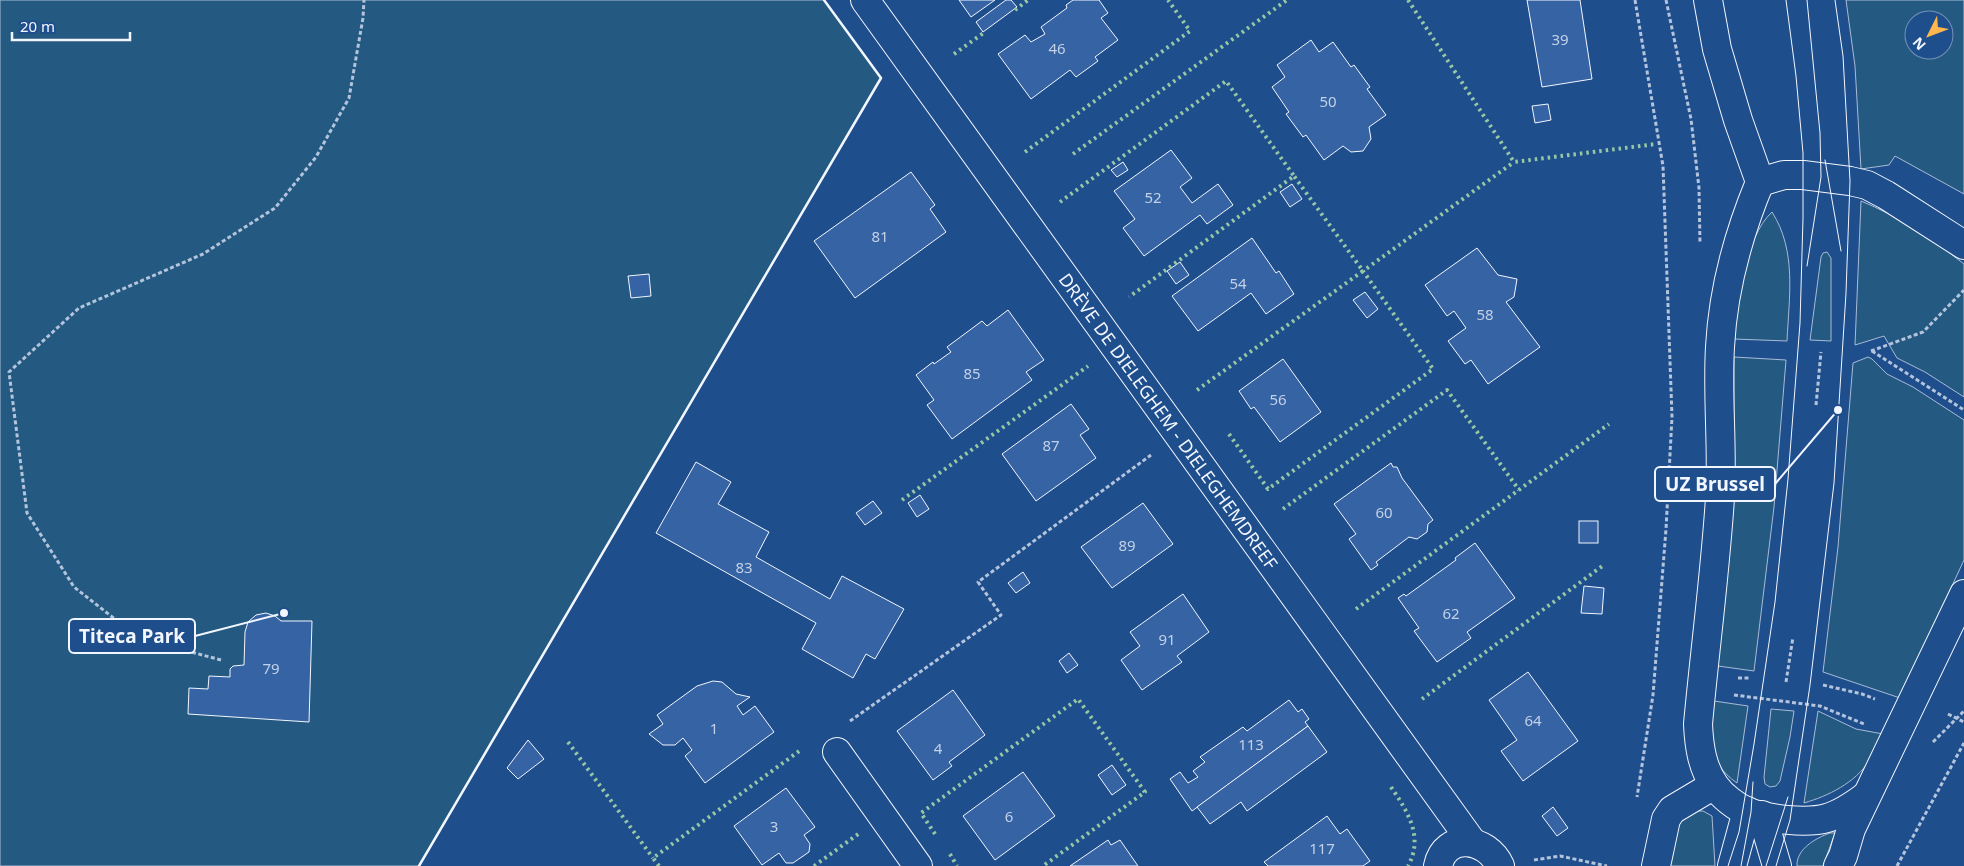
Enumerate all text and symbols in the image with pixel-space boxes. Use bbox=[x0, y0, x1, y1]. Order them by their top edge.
scale bar bbox=[12, 10, 130, 42]
north arrow bbox=[1904, 10, 1954, 60]
text: 20 m bbox=[20, 16, 55, 36]
house number: 39 bbox=[1551, 29, 1569, 49]
text: N bbox=[1908, 33, 1930, 55]
house number: 46 bbox=[1048, 38, 1066, 58]
house number: 50 bbox=[1319, 91, 1337, 111]
house number: 52 bbox=[1144, 187, 1162, 207]
house number: 81 bbox=[871, 226, 889, 246]
street label: DRÈVE DE DIELEGHEM - DIELEGHEMDREEF bbox=[1054, 268, 1283, 574]
house number: 54 bbox=[1229, 273, 1247, 293]
house number: 58 bbox=[1476, 304, 1494, 324]
house number: 85 bbox=[963, 363, 981, 383]
house number: 56 bbox=[1269, 389, 1287, 409]
house number: 87 bbox=[1042, 435, 1060, 455]
callout: UZ Brussel bbox=[1655, 467, 1775, 501]
text: UZ Brussel bbox=[1665, 471, 1765, 497]
house number: 60 bbox=[1375, 502, 1393, 522]
house number: 89 bbox=[1118, 535, 1136, 555]
house number: 83 bbox=[735, 557, 753, 577]
house number: 62 bbox=[1442, 603, 1460, 623]
callout: Titeca Park bbox=[69, 619, 195, 653]
text: Titeca Park bbox=[79, 623, 185, 649]
house number: 91 bbox=[1158, 629, 1176, 649]
house number: 79 bbox=[262, 658, 280, 678]
house number: 64 bbox=[1524, 710, 1542, 730]
house number: 1 bbox=[710, 718, 718, 738]
house number: 113 bbox=[1238, 734, 1264, 754]
house number: 4 bbox=[934, 738, 943, 758]
house number: 6 bbox=[1005, 806, 1013, 826]
house number: 3 bbox=[770, 816, 778, 836]
house number: 117 bbox=[1309, 838, 1335, 858]

